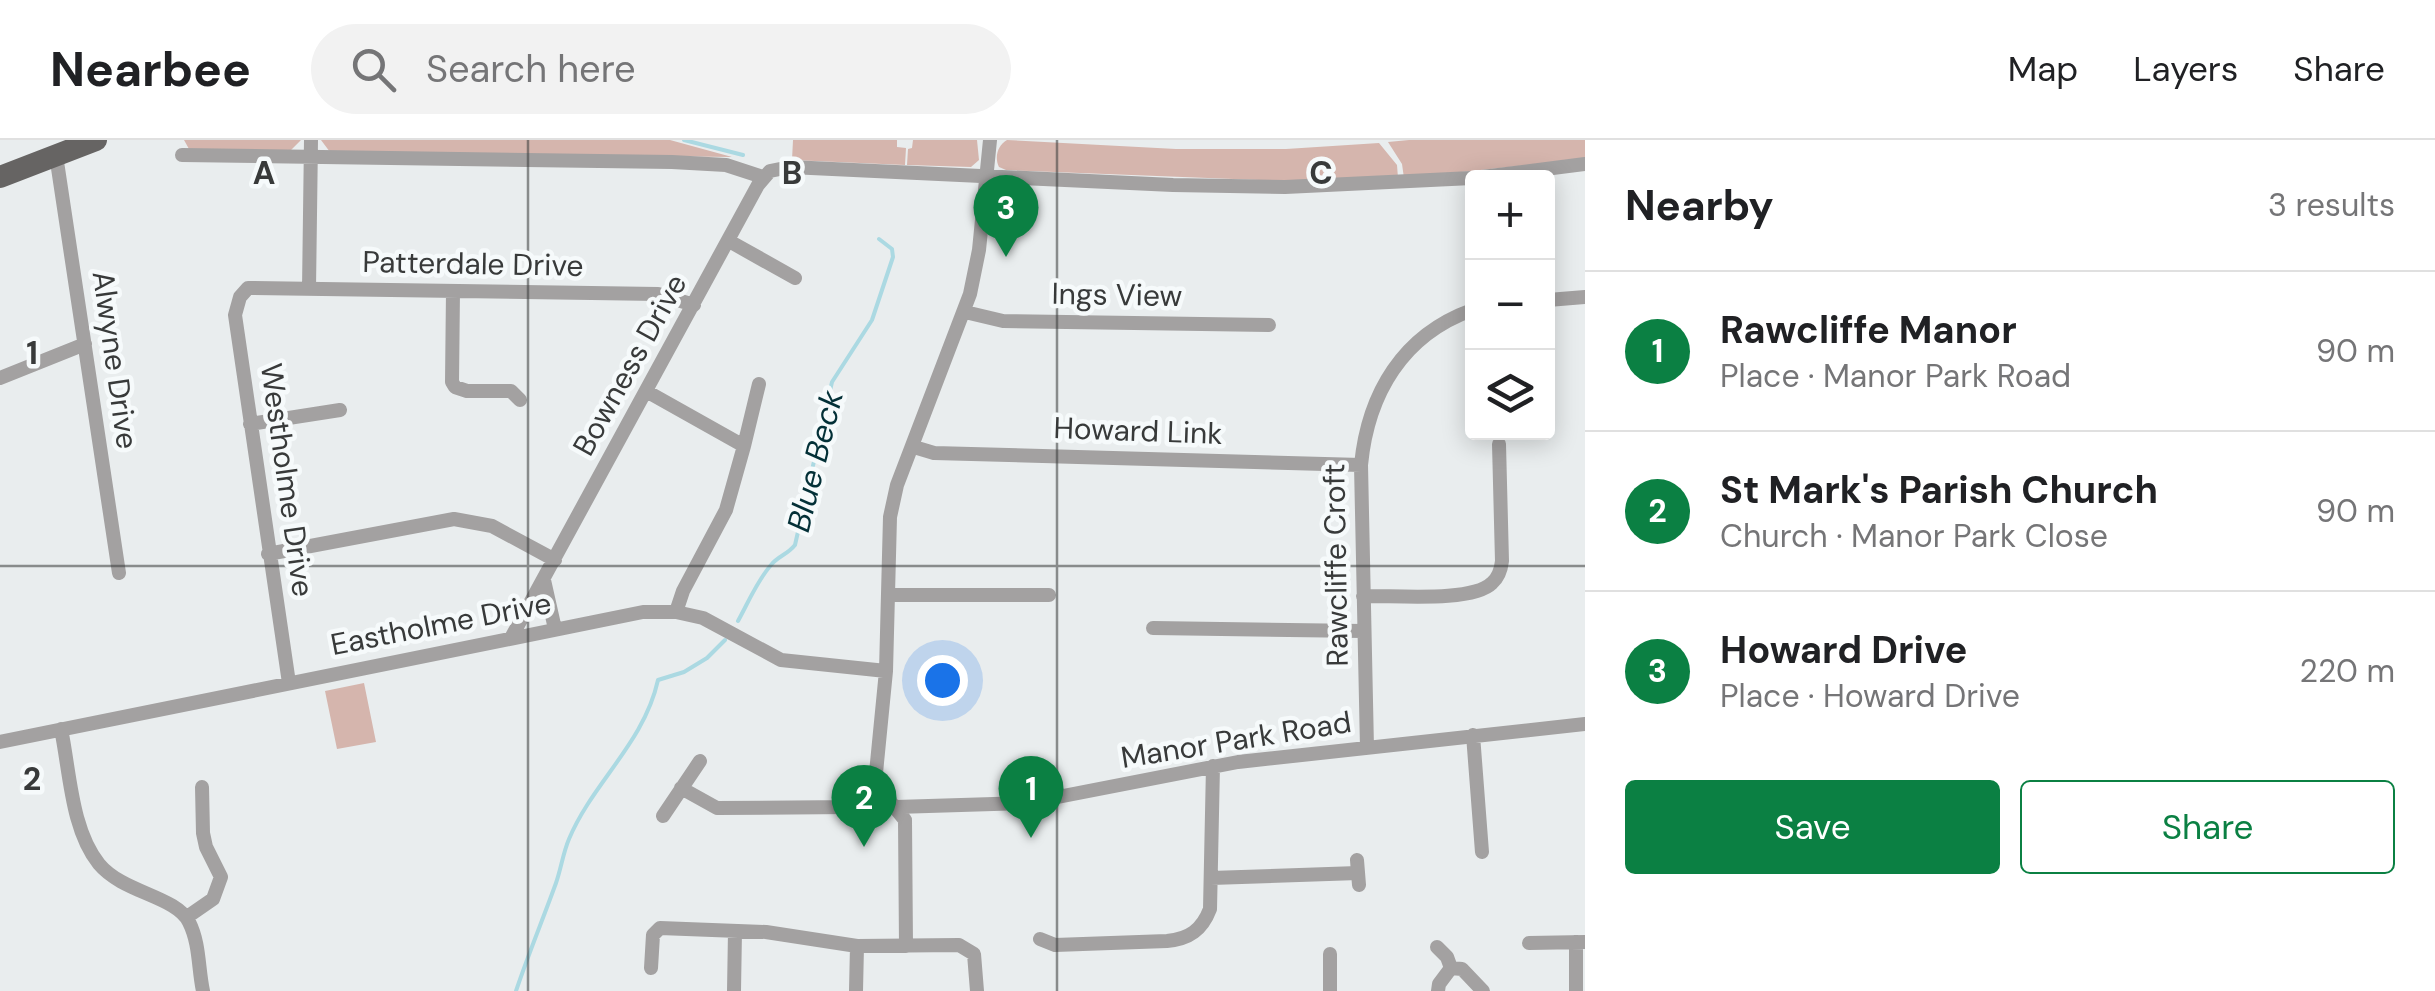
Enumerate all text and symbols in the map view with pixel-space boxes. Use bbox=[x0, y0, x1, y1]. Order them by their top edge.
search box bbox=[311, 24, 1011, 114]
text: Nearbee bbox=[50, 38, 251, 101]
icon: search bbox=[346, 42, 401, 97]
text: Search here bbox=[426, 44, 636, 94]
text: Map bbox=[2008, 46, 2078, 92]
text: Layers bbox=[2133, 46, 2238, 92]
text: Share bbox=[2293, 46, 2385, 92]
text: A bbox=[253, 152, 275, 194]
text: B bbox=[782, 152, 802, 194]
text: C bbox=[1309, 152, 1333, 194]
map controls bbox=[1465, 170, 1555, 440]
button: + bbox=[1465, 170, 1555, 260]
pin: 3 bbox=[974, 174, 1038, 257]
text: Nearby bbox=[1625, 178, 1774, 233]
text: 3 results bbox=[2268, 184, 2395, 226]
street label: Patterdale Drive bbox=[362, 242, 584, 285]
button: − bbox=[1465, 260, 1555, 350]
street label: Bowness Drive bbox=[564, 267, 695, 462]
street label: Alwyne Drive bbox=[84, 268, 147, 452]
street label: Ings View bbox=[1051, 274, 1183, 315]
text: Rawcliffe Manor bbox=[1720, 305, 2017, 355]
text: 1 bbox=[1652, 330, 1663, 372]
text: 90 m bbox=[2316, 330, 2395, 372]
text: 1 bbox=[26, 332, 38, 374]
button: layers bbox=[1465, 350, 1555, 440]
text: Place · Manor Park Road bbox=[1720, 355, 2071, 397]
street label: Westholme Drive bbox=[252, 361, 323, 599]
water label: Blue Beck bbox=[777, 385, 853, 536]
street label: Howard Link bbox=[1053, 408, 1223, 453]
street label: Rawcliffe Croft bbox=[1314, 463, 1357, 667]
text: St Mark's Parish Church bbox=[1720, 465, 2158, 515]
text: 2 bbox=[1648, 490, 1667, 532]
text: 90 m bbox=[2316, 490, 2395, 532]
text: Church · Manor Park Close bbox=[1720, 515, 2108, 557]
street label: Eastholme Drive bbox=[327, 583, 555, 664]
text: Howard Drive bbox=[1720, 625, 1967, 675]
text: 3 bbox=[1648, 650, 1667, 692]
text: 220 m bbox=[2300, 650, 2395, 692]
your location bbox=[917, 655, 968, 706]
text: Place · Howard Drive bbox=[1720, 675, 2020, 717]
street label: Manor Park Road bbox=[1118, 702, 1354, 777]
pin: 1 bbox=[998, 756, 1064, 838]
text: 2 bbox=[23, 758, 41, 800]
pin: 2 bbox=[832, 764, 896, 847]
button: Save bbox=[1625, 780, 2000, 874]
button: Share bbox=[2020, 780, 2395, 874]

